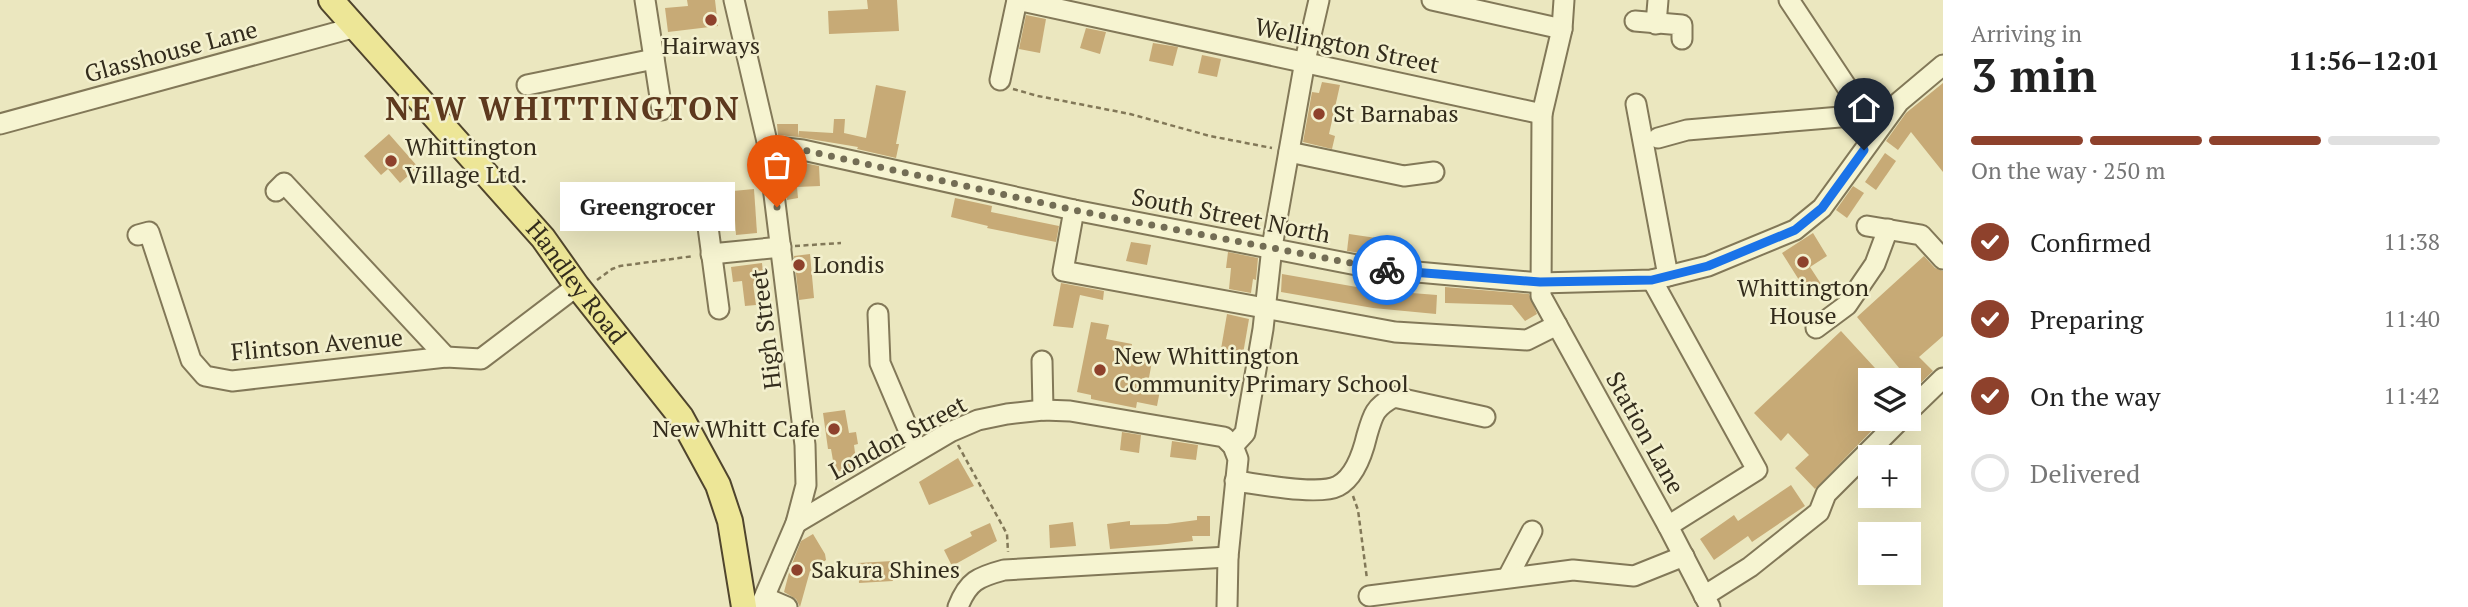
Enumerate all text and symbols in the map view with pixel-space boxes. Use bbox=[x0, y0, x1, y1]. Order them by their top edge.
street label: Wellington Street bbox=[1252, 10, 1442, 80]
marker: Hairways bbox=[703, 12, 719, 28]
street label: Glasshouse Lane bbox=[81, 13, 261, 89]
text: Arriving in bbox=[1971, 18, 2082, 49]
place label: Hairways bbox=[662, 29, 760, 61]
text: 11:56–12:01 bbox=[2288, 43, 2440, 77]
text: 3 min bbox=[1971, 44, 2097, 105]
pin bbox=[1834, 78, 1894, 150]
district label: NEW WHITTINGTON bbox=[385, 87, 741, 129]
icon: home bbox=[1845, 89, 1883, 127]
place label: St Barnabas bbox=[1333, 97, 1459, 129]
marker: St Barnabas bbox=[1311, 106, 1327, 122]
place label: Whittington Village Ltd. bbox=[405, 130, 537, 190]
pin bbox=[747, 135, 807, 207]
icon: bag bbox=[758, 146, 796, 184]
marker: Whittington Village Ltd. bbox=[383, 153, 399, 169]
text: On the way · 250 m bbox=[1971, 155, 2165, 186]
street label: South Street North bbox=[1129, 180, 1333, 250]
callout: Greengrocer bbox=[560, 182, 735, 232]
text: Greengrocer bbox=[580, 191, 715, 222]
street label: Handley Road bbox=[519, 213, 634, 350]
icon: check bbox=[1971, 223, 2009, 261]
text: Confirmed bbox=[2030, 225, 2151, 259]
text: 11:38 bbox=[2383, 226, 2440, 257]
courier bbox=[1352, 235, 1422, 305]
place label: Londis bbox=[813, 248, 885, 280]
icon: bike bbox=[1368, 251, 1406, 289]
marker: Whittington House bbox=[1795, 254, 1811, 270]
marker: Londis bbox=[791, 257, 807, 273]
street label: High Street bbox=[742, 267, 788, 391]
place label: Whittington House bbox=[1737, 271, 1869, 331]
icon: check bbox=[1971, 300, 2009, 338]
text: Preparing bbox=[2030, 302, 2143, 336]
text: 11:40 bbox=[2383, 303, 2440, 334]
street label: Flintson Avenue bbox=[230, 321, 404, 367]
place label: New Whittington Community Primary School bbox=[1114, 339, 1409, 399]
marker: New Whittington Community Primary School bbox=[1092, 362, 1108, 378]
street label: Station Lane bbox=[1599, 366, 1693, 499]
map controls bbox=[1858, 368, 1921, 585]
button: layers bbox=[1858, 368, 1921, 431]
icon: check bbox=[1971, 377, 2009, 415]
text: On the way bbox=[2030, 379, 2161, 413]
text: 11:42 bbox=[2383, 380, 2440, 411]
street label: London Street bbox=[823, 387, 972, 487]
place label: New Whitt Cafe bbox=[652, 412, 820, 444]
marker: New Whitt Cafe bbox=[826, 421, 842, 437]
button: + bbox=[1858, 445, 1921, 508]
text: Delivered bbox=[2030, 456, 2140, 490]
button: − bbox=[1858, 522, 1921, 585]
place label: Sakura Shines bbox=[811, 553, 960, 585]
marker: Sakura Shines bbox=[789, 562, 805, 578]

